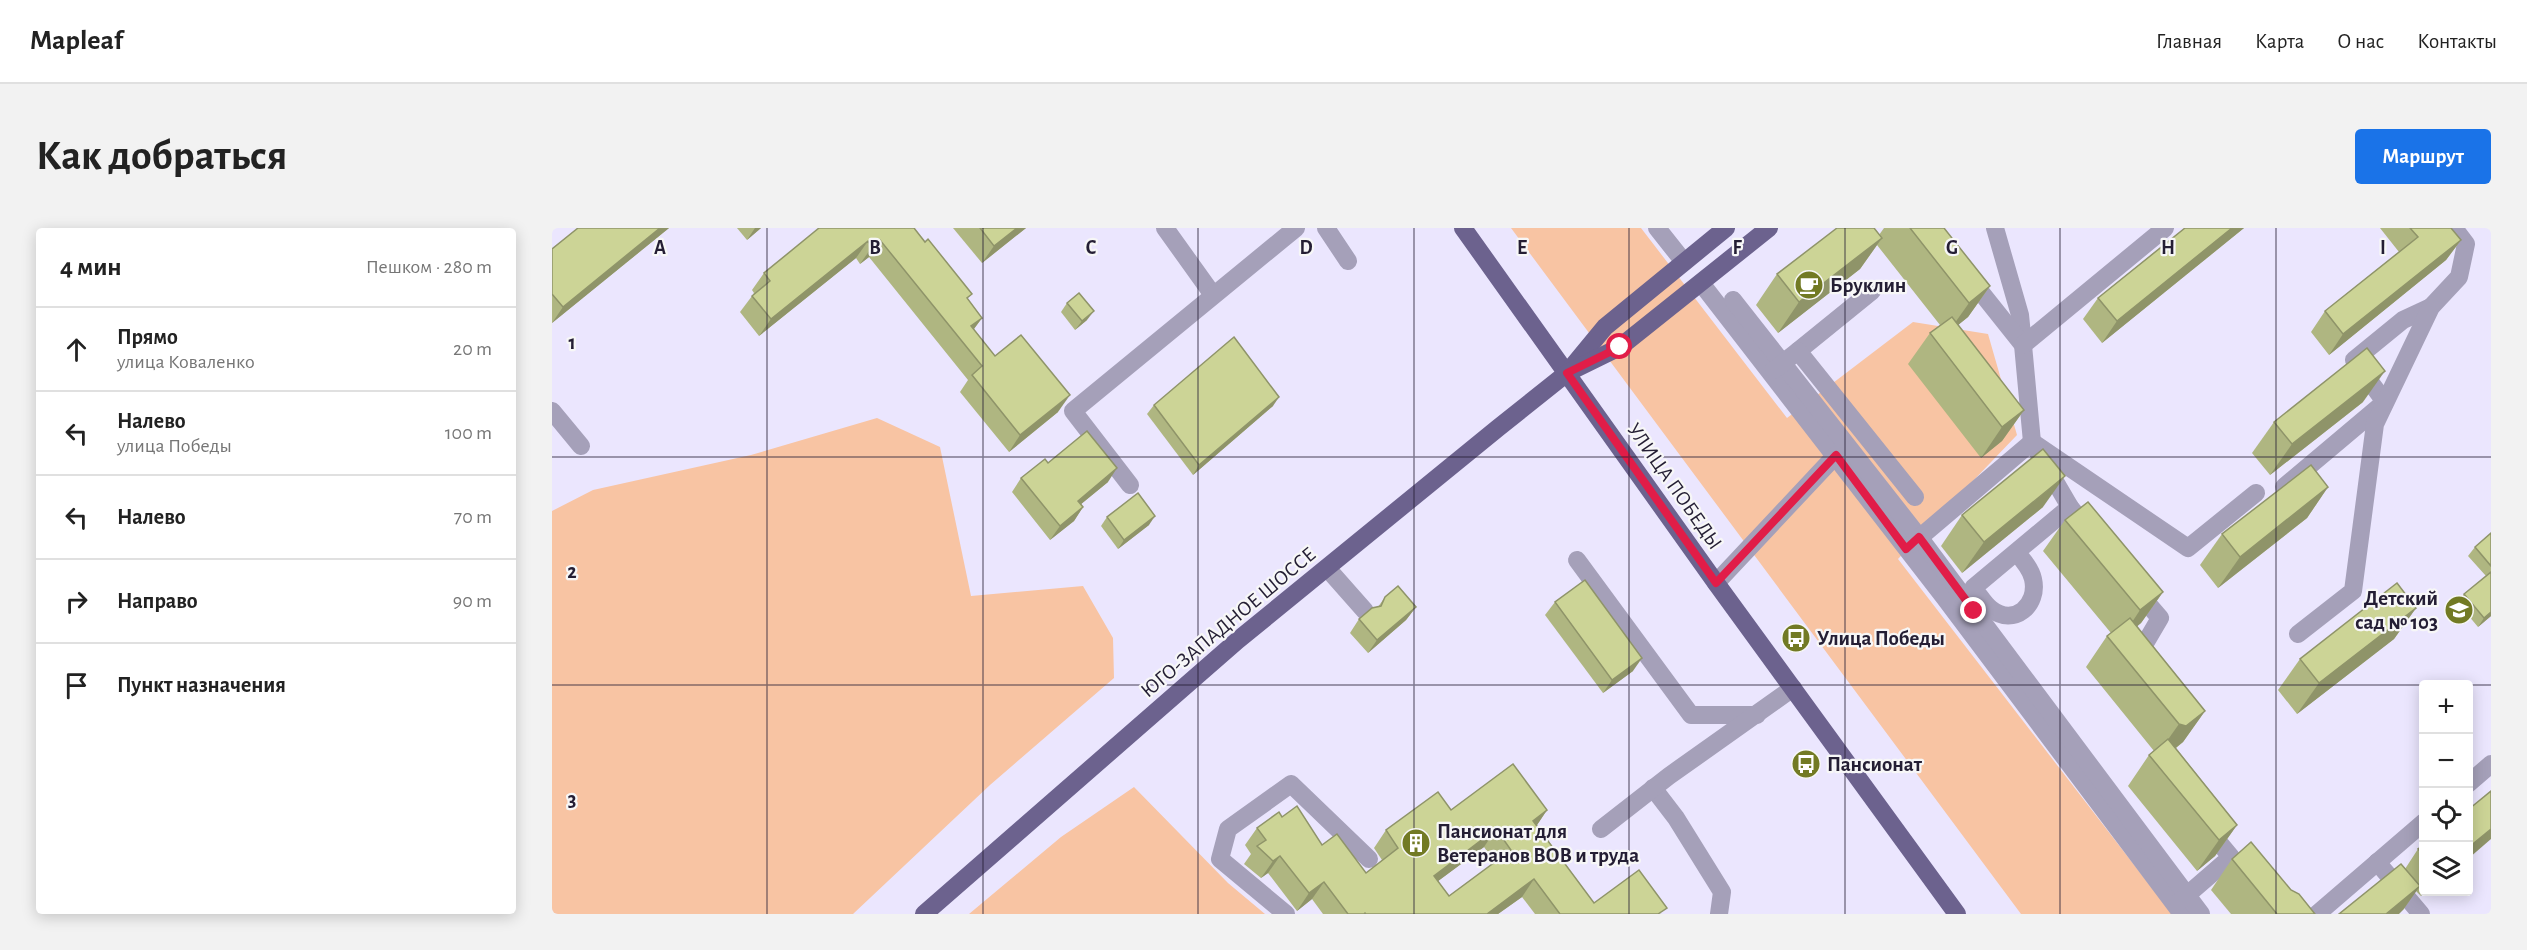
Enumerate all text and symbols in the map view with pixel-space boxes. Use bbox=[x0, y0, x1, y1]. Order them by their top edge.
text: Mapleaf bbox=[30, 27, 123, 55]
text: Главная bbox=[2156, 31, 2222, 52]
text: Карта bbox=[2255, 31, 2304, 52]
text: О нас bbox=[2337, 31, 2384, 52]
text: Контакты bbox=[2417, 31, 2497, 52]
button: Маршрут bbox=[2355, 129, 2491, 184]
text: Как добраться bbox=[36, 135, 287, 177]
text: A bbox=[654, 238, 666, 258]
text: B bbox=[869, 238, 881, 258]
text: C bbox=[1086, 238, 1097, 258]
text: D bbox=[1299, 238, 1313, 258]
text: E bbox=[1517, 238, 1527, 258]
text: F bbox=[1732, 238, 1742, 258]
text: G bbox=[1946, 238, 1958, 258]
text: H bbox=[2161, 238, 2175, 258]
text: I bbox=[2380, 238, 2386, 258]
text: 4 мин bbox=[60, 254, 122, 280]
text: Пешком · 280 m bbox=[366, 257, 492, 277]
cafe icon: Бруклин bbox=[1793, 269, 1825, 301]
place label: Бруклин bbox=[1830, 275, 1906, 296]
text: Прямо bbox=[117, 326, 178, 348]
icon: ahead bbox=[60, 333, 93, 366]
text: 1 bbox=[568, 333, 576, 353]
route start bbox=[1606, 333, 1632, 359]
text: 20 m bbox=[453, 339, 492, 359]
text: улица Коваленко bbox=[117, 352, 255, 372]
text: Налево bbox=[117, 410, 186, 432]
icon: left bbox=[60, 417, 93, 450]
street label: УЛИЦА ПОБЕДЫ bbox=[1623, 419, 1726, 553]
text: 100 m bbox=[445, 423, 492, 443]
text: улица Победы bbox=[117, 436, 232, 456]
icon: left bbox=[60, 501, 93, 534]
text: Налево bbox=[117, 506, 186, 528]
text: 70 m bbox=[454, 507, 492, 527]
street label: ЮГО-ЗАПАДНОЕ ШОССЕ bbox=[1137, 543, 1320, 702]
text: 2 bbox=[567, 562, 577, 582]
icon: right bbox=[60, 585, 93, 618]
place label: Детский сад № 103 bbox=[2355, 588, 2438, 633]
text: Направо bbox=[117, 590, 198, 612]
text: 90 m bbox=[453, 591, 492, 611]
school or university icon: Детский сад № 103 bbox=[2443, 594, 2475, 626]
route end bbox=[1960, 597, 1986, 623]
bus stop icon: Улица Победы bbox=[1780, 622, 1812, 654]
place label: Улица Победы bbox=[1817, 628, 1945, 649]
icon: arrive bbox=[60, 669, 93, 702]
text: Пункт назначения bbox=[117, 674, 286, 696]
map controls bbox=[2419, 680, 2473, 896]
button: + bbox=[2419, 680, 2473, 734]
button: − bbox=[2419, 734, 2473, 788]
bus stop icon: Пансионат bbox=[1790, 748, 1822, 780]
place label: Пансионат bbox=[1827, 754, 1923, 775]
button: locate bbox=[2419, 788, 2473, 842]
text: 3 bbox=[568, 790, 576, 810]
place label: Пансионат для Ветеранов ВОВ и труда bbox=[1437, 821, 1639, 866]
building icon: Пансионат для Ветеранов ВОВ и труда bbox=[1400, 827, 1432, 859]
button: layers bbox=[2419, 842, 2473, 896]

